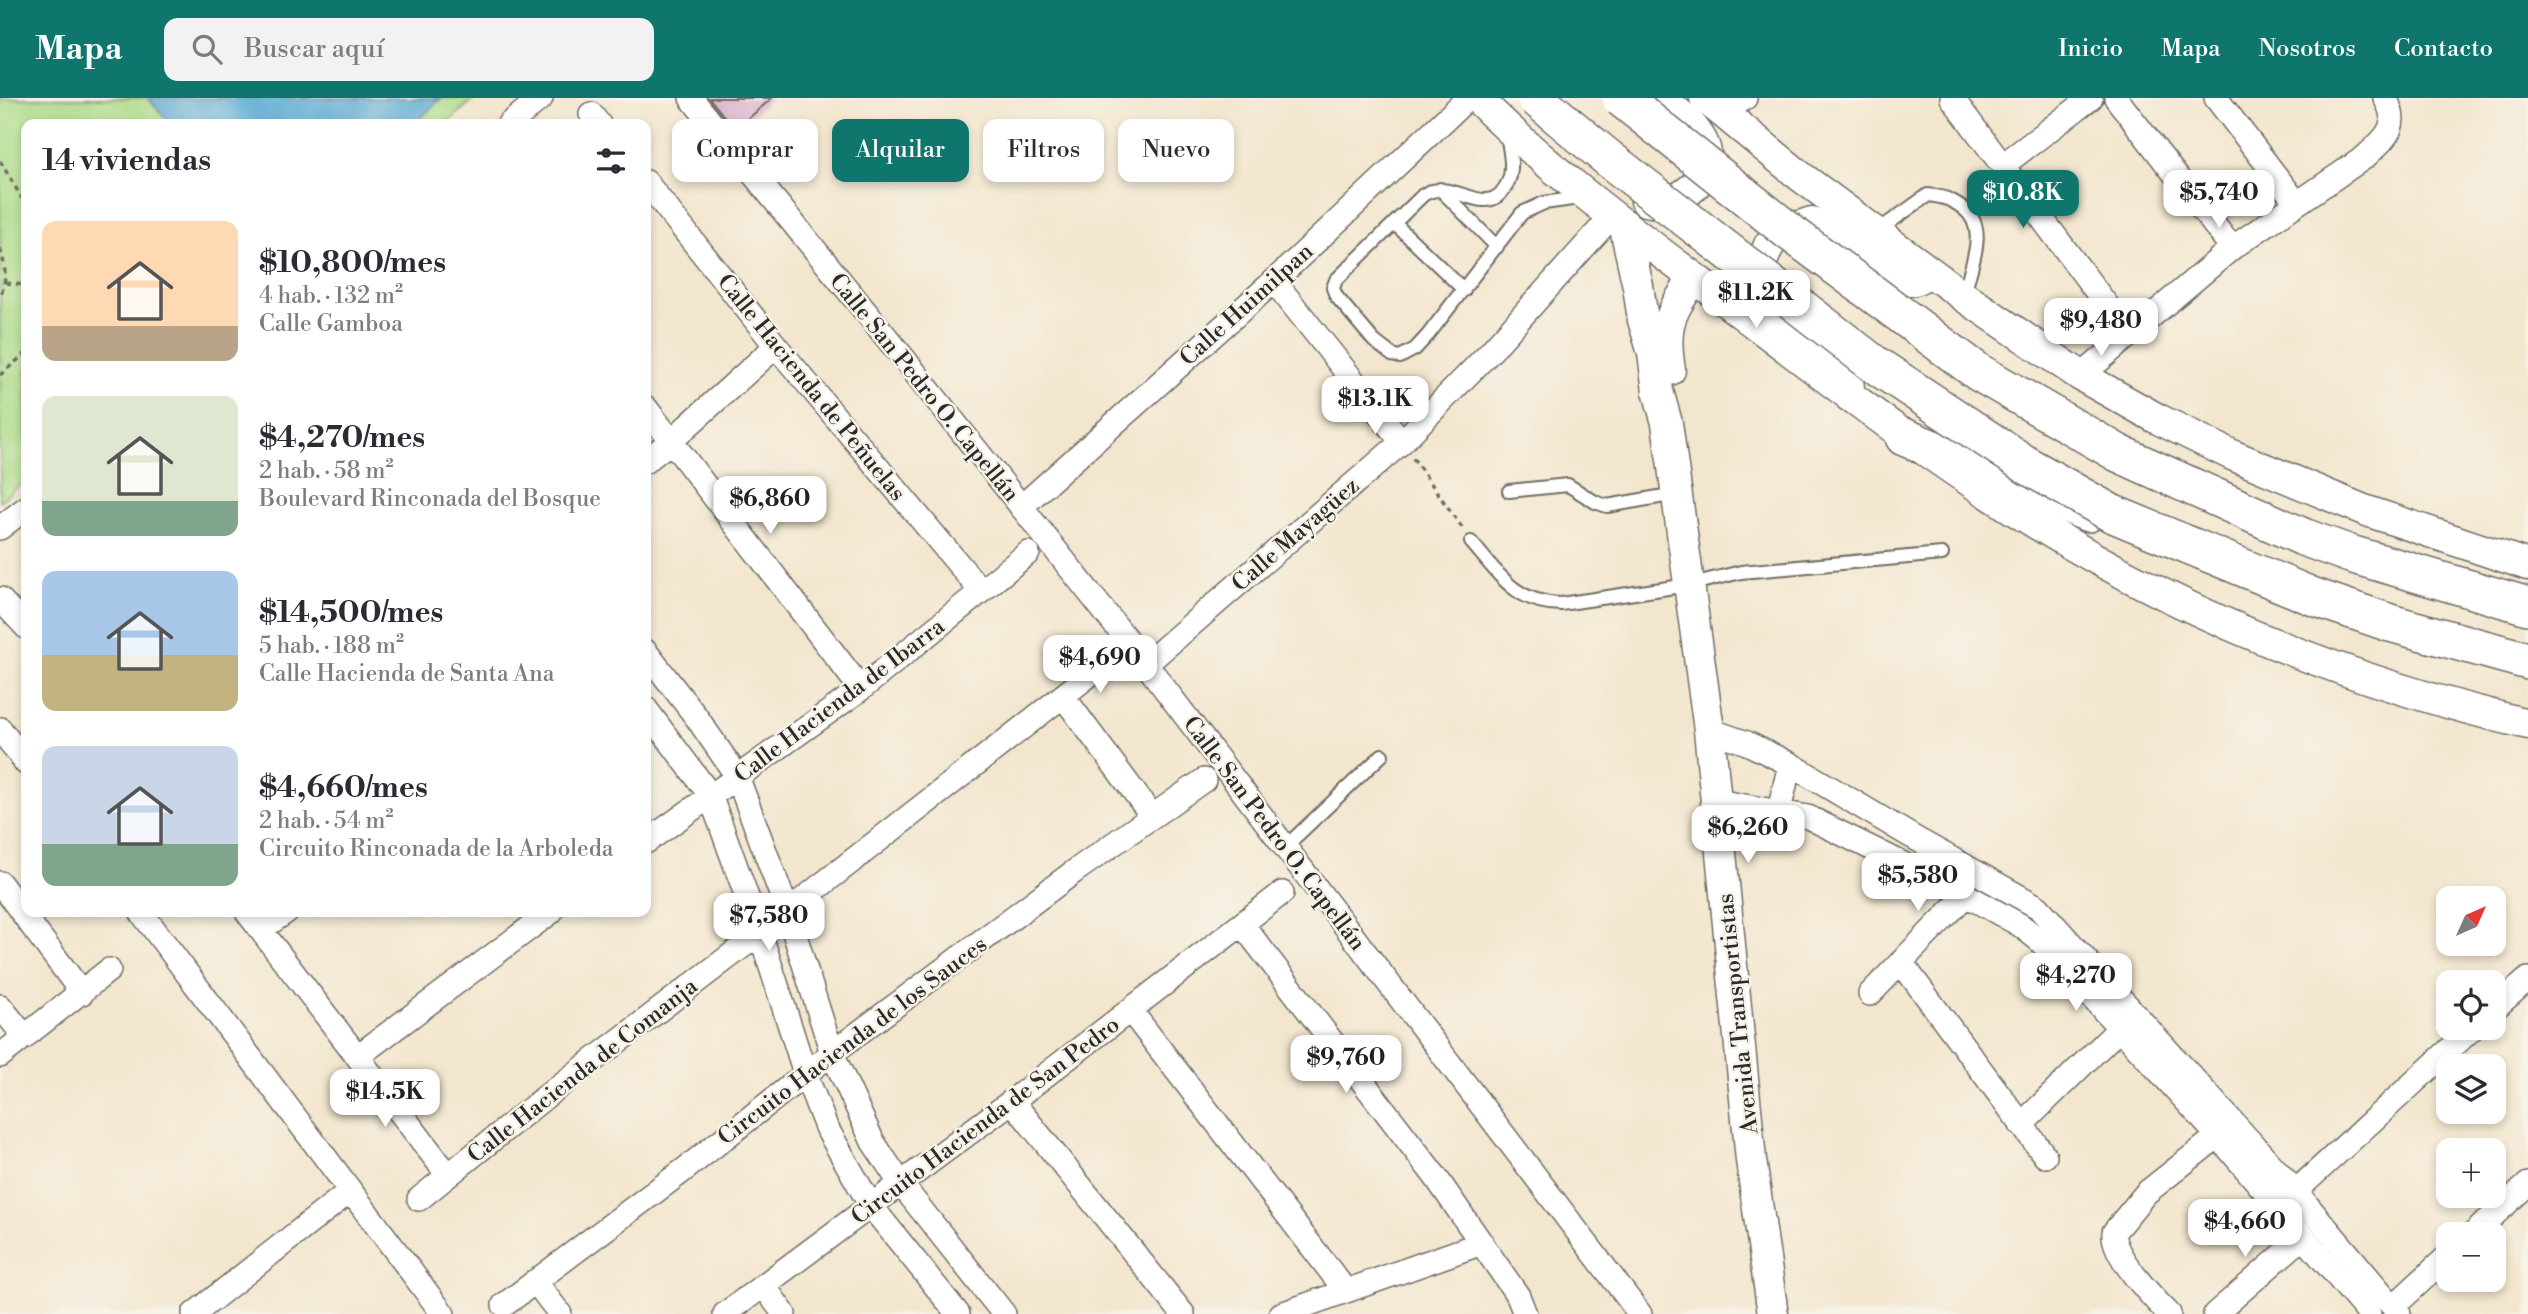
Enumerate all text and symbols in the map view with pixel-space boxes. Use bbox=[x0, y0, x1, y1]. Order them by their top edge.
search box bbox=[164, 18, 654, 81]
text: Mapa bbox=[35, 29, 122, 70]
icon: search bbox=[188, 30, 226, 68]
text: Buscar aquí bbox=[244, 33, 384, 65]
text: Inicio bbox=[2058, 34, 2123, 64]
text: Mapa bbox=[2161, 34, 2220, 64]
text: Nosotros bbox=[2258, 34, 2356, 64]
text: Contacto bbox=[2394, 34, 2493, 64]
chip: Comprar bbox=[672, 119, 818, 182]
chip: Alquilar bbox=[832, 119, 969, 182]
chip: Filtros bbox=[983, 119, 1104, 182]
chip: Nuevo bbox=[1118, 119, 1234, 182]
text: 14 viviendas bbox=[42, 142, 211, 180]
icon: filters bbox=[592, 142, 630, 180]
pin: $10.8K bbox=[1966, 170, 2080, 230]
pin: $5,740 bbox=[2162, 170, 2276, 230]
text: $10.8K bbox=[1983, 179, 2063, 207]
text: $5,740 bbox=[2179, 179, 2259, 207]
street label: Calle Huimilpan bbox=[1174, 237, 1319, 372]
text: $10,800/mes bbox=[259, 244, 446, 282]
icon: home bbox=[98, 249, 182, 333]
street label: Calle San Pedro O. Capellán bbox=[823, 268, 1025, 508]
street label: Calle Hacienda de Peñuelas bbox=[711, 269, 911, 507]
pin: $11.2K bbox=[1699, 271, 1813, 330]
text: $11.2K bbox=[1718, 279, 1794, 307]
text: 4 hab. · 132 m² bbox=[259, 282, 403, 310]
pin: $9,480 bbox=[2044, 299, 2158, 358]
text: $9,480 bbox=[2060, 307, 2142, 335]
text: Calle Gamboa bbox=[259, 310, 403, 338]
pin: $13.1K bbox=[1318, 376, 1432, 436]
text: $13.1K bbox=[1338, 385, 1412, 413]
text: $4,270/mes bbox=[259, 419, 425, 457]
icon: home bbox=[98, 424, 182, 508]
text: 2 hab. · 58 m² bbox=[259, 457, 394, 485]
street label: Calle Mayagüez bbox=[1226, 472, 1365, 598]
pin: $6,860 bbox=[713, 476, 827, 536]
text: Boulevard Rinconada del Bosque bbox=[259, 485, 601, 513]
text: $6,860 bbox=[729, 485, 811, 513]
text: $14,500/mes bbox=[259, 594, 443, 632]
icon: home bbox=[98, 599, 182, 683]
street label: Calle Hacienda de Ibarra bbox=[729, 612, 951, 789]
text: 5 hab. · 188 m² bbox=[259, 632, 404, 660]
pin: $4,690 bbox=[1043, 636, 1157, 695]
text: $4,690 bbox=[1059, 644, 1141, 672]
text: Calle Hacienda de Santa Ana bbox=[259, 660, 554, 688]
street label: Calle San Pedro O. Capellán bbox=[1177, 711, 1372, 956]
text: $4,660/mes bbox=[259, 769, 428, 807]
icon: home bbox=[98, 774, 182, 858]
pin: $6,260 bbox=[1691, 806, 1805, 865]
text: 2 hab. · 54 m² bbox=[259, 807, 394, 835]
text: $6,260 bbox=[1708, 814, 1788, 842]
text: Circuito Rinconada de la Arboleda bbox=[259, 835, 613, 863]
pin: $5,580 bbox=[1861, 854, 1975, 913]
text: $5,580 bbox=[1878, 862, 1958, 890]
north arrow bbox=[2436, 886, 2506, 956]
map controls bbox=[2436, 886, 2506, 1292]
street label: Avenida Transportistas bbox=[1711, 892, 1765, 1136]
pin: $7,580 bbox=[712, 894, 826, 953]
text: $7,580 bbox=[730, 902, 808, 930]
street label: Circuito Hacienda de los Sauces bbox=[712, 930, 993, 1151]
pin: $4,270 bbox=[2019, 954, 2133, 1013]
text: $4,270 bbox=[2036, 962, 2116, 990]
button: locate bbox=[2436, 970, 2506, 1040]
street label: Calle Hacienda de Comanja bbox=[462, 972, 704, 1169]
street label: Circuito Hacienda de San Pedro bbox=[846, 1011, 1125, 1231]
pin: $9,760 bbox=[1289, 1035, 1403, 1095]
text: $9,760 bbox=[1306, 1044, 1386, 1072]
button: layers bbox=[2436, 1054, 2506, 1124]
pin: $14.5K bbox=[328, 1070, 442, 1129]
text: $14.5K bbox=[346, 1078, 424, 1106]
button: + bbox=[2436, 1138, 2506, 1208]
pin: $4,660 bbox=[2188, 1200, 2302, 1259]
text: $4,660 bbox=[2204, 1208, 2286, 1236]
button: − bbox=[2436, 1222, 2506, 1292]

